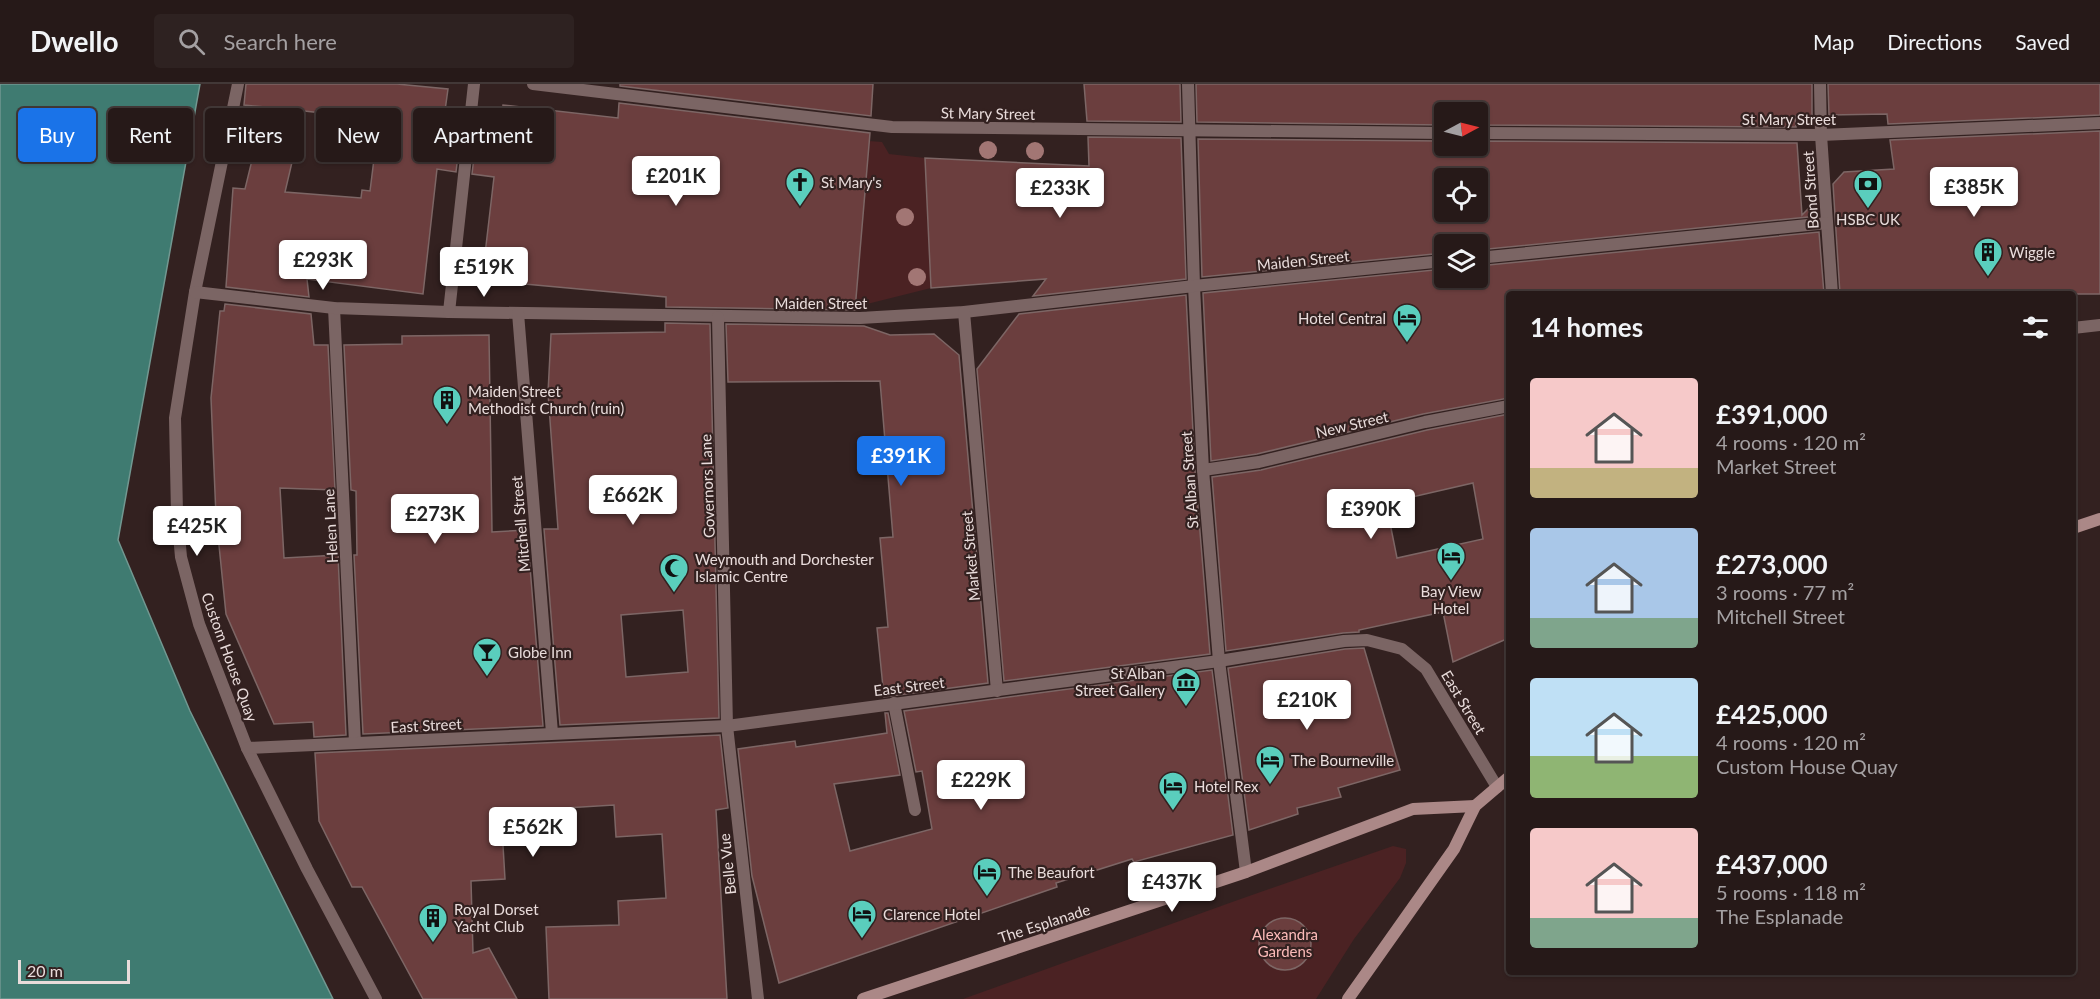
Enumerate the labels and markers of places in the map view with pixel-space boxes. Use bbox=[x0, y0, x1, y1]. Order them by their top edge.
pin: £201K bbox=[634, 156, 718, 207]
church icon: St Mary's bbox=[784, 166, 816, 208]
pin: £385K bbox=[1932, 167, 2016, 218]
pin: £233K bbox=[1018, 168, 1102, 219]
bank icon: HSBC UK bbox=[1852, 168, 1884, 210]
place label: St Mary's bbox=[821, 173, 882, 191]
place label: HSBC UK bbox=[1836, 210, 1900, 228]
building icon: Wiggle bbox=[1972, 236, 2004, 278]
pin: £293K bbox=[281, 240, 365, 291]
place label: Wiggle bbox=[2009, 243, 2055, 261]
pin: £519K bbox=[442, 247, 526, 298]
hotel icon: Hotel Central bbox=[1391, 302, 1423, 344]
place label: Hotel Central bbox=[1298, 309, 1386, 327]
place label: Maiden Street Methodist Church (ruin) bbox=[468, 382, 624, 417]
building icon: Maiden Street Methodist Church (ruin) bbox=[431, 384, 463, 426]
pin: £391K bbox=[859, 436, 943, 487]
pin: £662K bbox=[591, 475, 675, 526]
pin: £390K bbox=[1329, 489, 1413, 540]
pin: £273K bbox=[393, 494, 477, 545]
pin: £425K bbox=[155, 506, 239, 557]
hotel icon: Bay View Hotel bbox=[1435, 540, 1467, 582]
place label: Weymouth and Dorchester Islamic Centre bbox=[695, 550, 874, 585]
mosque icon: Weymouth and Dorchester Islamic Centre bbox=[658, 552, 690, 594]
place label: Bay View Hotel bbox=[1421, 582, 1482, 617]
bar icon: Globe Inn bbox=[471, 636, 503, 678]
place label: Globe Inn bbox=[508, 643, 572, 661]
place label: St Alban Street Gallery bbox=[1075, 664, 1165, 699]
museum icon: St Alban Street Gallery bbox=[1170, 666, 1202, 708]
pin: £210K bbox=[1265, 680, 1349, 731]
hotel icon: The Bourneville bbox=[1254, 744, 1286, 786]
place label: The Bourneville bbox=[1291, 751, 1394, 769]
pin: £229K bbox=[939, 760, 1023, 811]
hotel icon: Hotel Rex bbox=[1157, 770, 1189, 812]
place label: Hotel Rex bbox=[1194, 777, 1259, 795]
pin: £562K bbox=[491, 807, 575, 858]
hotel icon: The Beaufort bbox=[971, 856, 1003, 898]
pin: £437K bbox=[1130, 862, 1214, 913]
place label: The Beaufort bbox=[1008, 863, 1095, 881]
hotel icon: Clarence Hotel bbox=[846, 898, 878, 940]
place label: Royal Dorset Yacht Club bbox=[454, 900, 539, 935]
building icon: Royal Dorset Yacht Club bbox=[417, 902, 449, 944]
place label: Clarence Hotel bbox=[883, 905, 981, 923]

